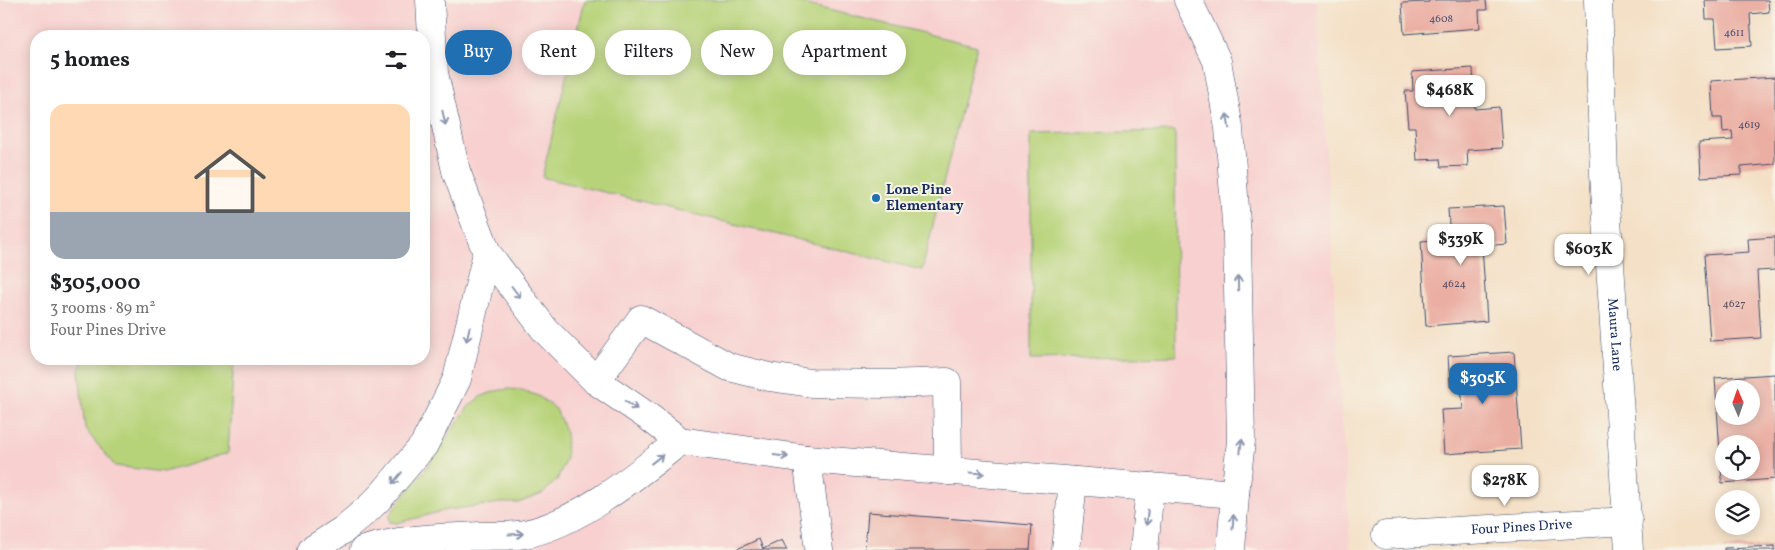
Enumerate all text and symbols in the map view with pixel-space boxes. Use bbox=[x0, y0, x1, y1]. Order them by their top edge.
house number: 4608 bbox=[1429, 12, 1454, 27]
house number: 4611 bbox=[1724, 26, 1744, 41]
chip: Buy bbox=[445, 30, 512, 75]
chip: Rent bbox=[522, 30, 595, 75]
chip: Filters bbox=[605, 30, 691, 75]
chip: New bbox=[701, 30, 773, 75]
chip: Apartment bbox=[783, 30, 906, 75]
text: 5 homes bbox=[50, 46, 130, 75]
icon: filters bbox=[382, 46, 410, 74]
pin: $468K bbox=[1415, 74, 1485, 117]
text: $468K bbox=[1426, 80, 1474, 102]
one-way arrow bbox=[440, 109, 449, 125]
one-way arrow bbox=[1222, 113, 1232, 129]
house number: 4619 bbox=[1738, 118, 1760, 133]
icon: home bbox=[185, 136, 275, 226]
place label: Lone Pine Elementary bbox=[886, 181, 964, 216]
marker: Lone Pine Elementary bbox=[870, 192, 882, 204]
pin: $339K bbox=[1426, 224, 1496, 266]
text: $339K bbox=[1438, 229, 1484, 251]
pin: $603K bbox=[1554, 234, 1624, 276]
text: $603K bbox=[1565, 239, 1613, 261]
text: $305,000 bbox=[50, 269, 140, 298]
one-way arrow bbox=[1233, 275, 1243, 292]
house number: 4624 bbox=[1442, 277, 1467, 292]
one-way arrow bbox=[511, 285, 522, 298]
street label: Maura Lane bbox=[1603, 297, 1627, 372]
house number: 4627 bbox=[1723, 297, 1746, 312]
text: 3 rooms · 89 m² bbox=[50, 298, 155, 320]
text: Four Pines Drive bbox=[50, 320, 166, 342]
one-way arrow bbox=[463, 326, 472, 342]
pin: $305K bbox=[1448, 362, 1518, 405]
text: $305K bbox=[1460, 368, 1506, 390]
north arrow bbox=[1715, 380, 1760, 425]
map controls bbox=[1715, 380, 1760, 535]
one-way arrow bbox=[624, 400, 638, 410]
button: locate bbox=[1715, 435, 1760, 480]
one-way arrow bbox=[1236, 438, 1245, 454]
one-way arrow bbox=[772, 451, 788, 461]
one-way arrow bbox=[651, 454, 664, 465]
pin: $278K bbox=[1470, 464, 1540, 507]
one-way arrow bbox=[969, 469, 985, 478]
text: $278K bbox=[1483, 470, 1527, 492]
one-way arrow bbox=[391, 471, 402, 484]
button: layers bbox=[1715, 490, 1760, 535]
one-way arrow bbox=[1142, 510, 1151, 526]
one-way arrow bbox=[1228, 514, 1238, 530]
street label: Four Pines Drive bbox=[1471, 515, 1573, 540]
one-way arrow bbox=[508, 530, 524, 539]

